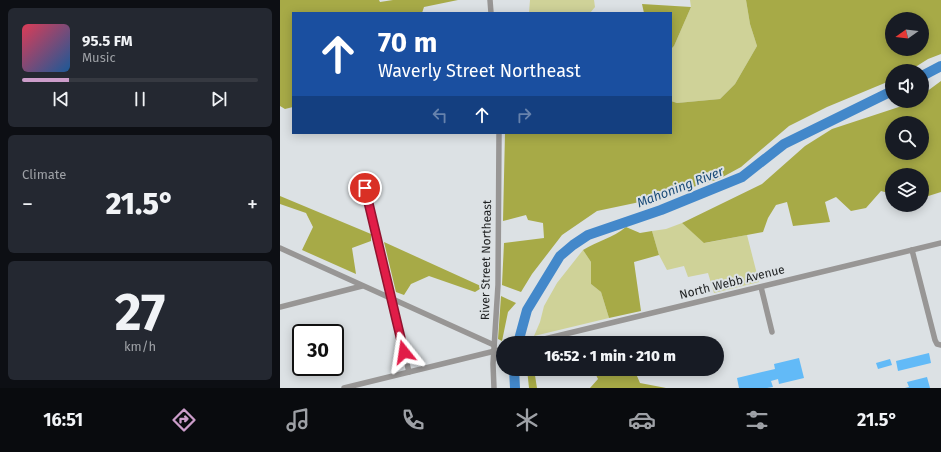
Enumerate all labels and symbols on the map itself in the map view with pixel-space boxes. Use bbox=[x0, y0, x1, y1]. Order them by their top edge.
north arrow bbox=[885, 12, 929, 56]
water label: Mahoning River bbox=[635, 163, 726, 210]
pin bbox=[348, 171, 382, 205]
street label: River Street Northeast bbox=[478, 199, 494, 320]
street label: North Webb Avenue bbox=[678, 262, 786, 302]
speed limit sign: 30 bbox=[292, 324, 344, 376]
position arrow bbox=[383, 331, 425, 373]

